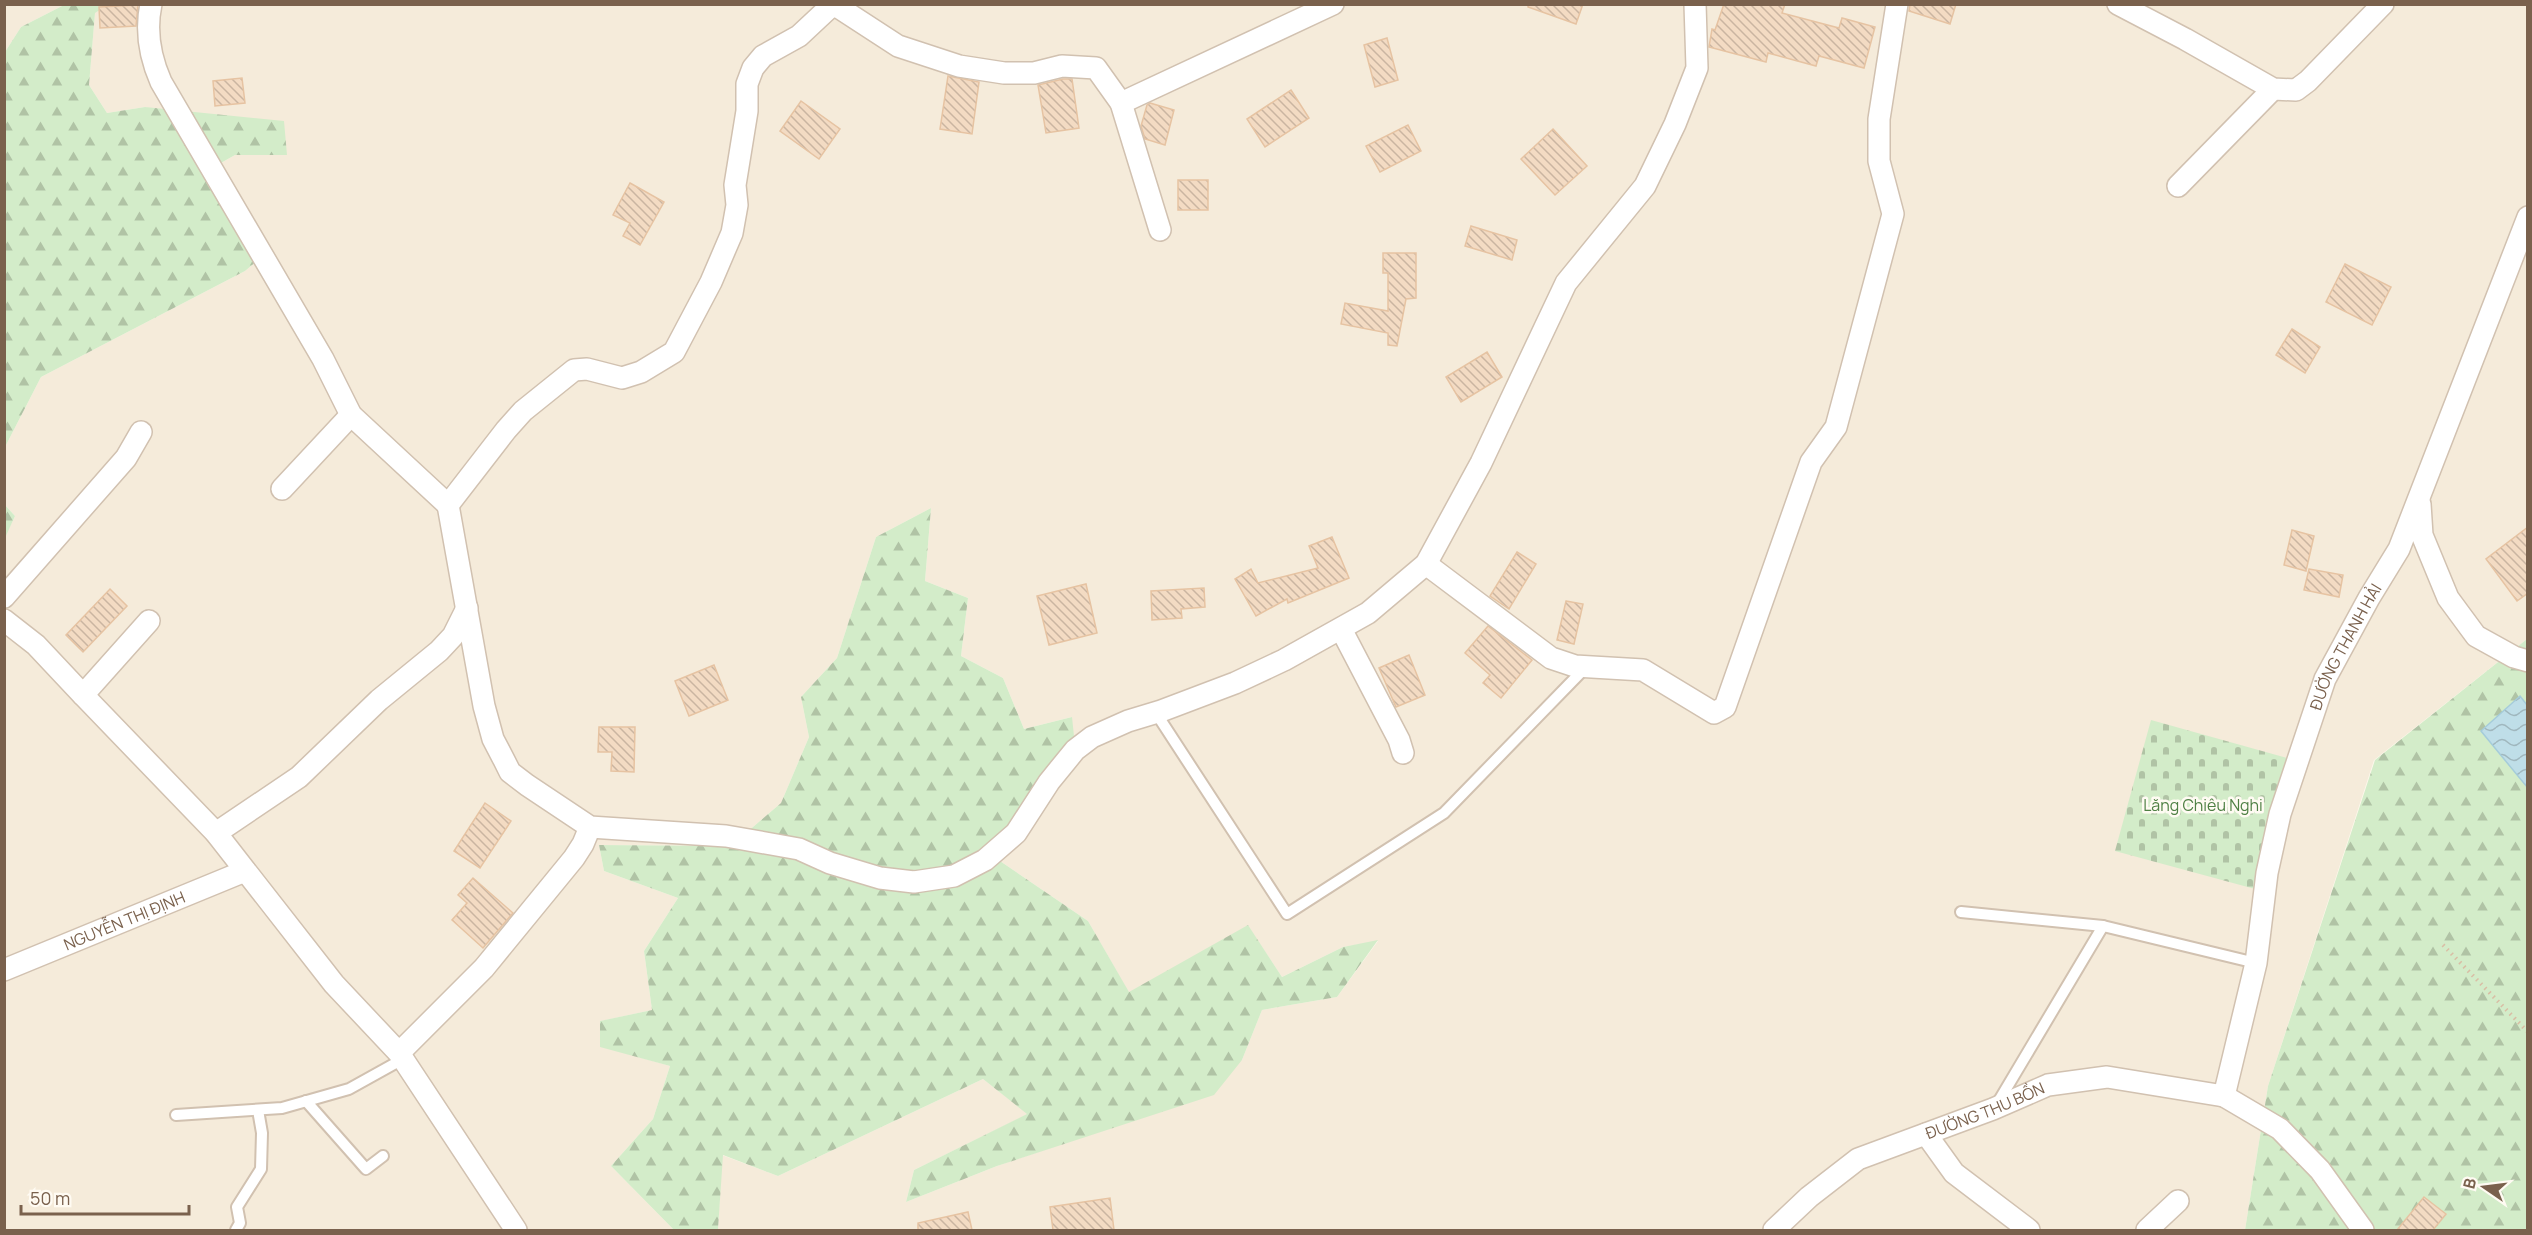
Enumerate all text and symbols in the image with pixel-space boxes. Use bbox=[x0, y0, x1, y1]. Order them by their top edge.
street label: ĐƯỜNG THANH HẢI bbox=[2304, 579, 2386, 713]
park label: Lăng Chiêu Nghi bbox=[2143, 794, 2263, 816]
street label: NGUYỄN THỊ ĐỊNH bbox=[60, 886, 188, 955]
street label: ĐƯỜNG THU BỒN bbox=[1922, 1077, 2048, 1144]
north arrow bbox=[2454, 1157, 2514, 1217]
text: B bbox=[2458, 1176, 2481, 1191]
scale bar bbox=[21, 1178, 189, 1216]
text: 50 m bbox=[30, 1186, 70, 1210]

